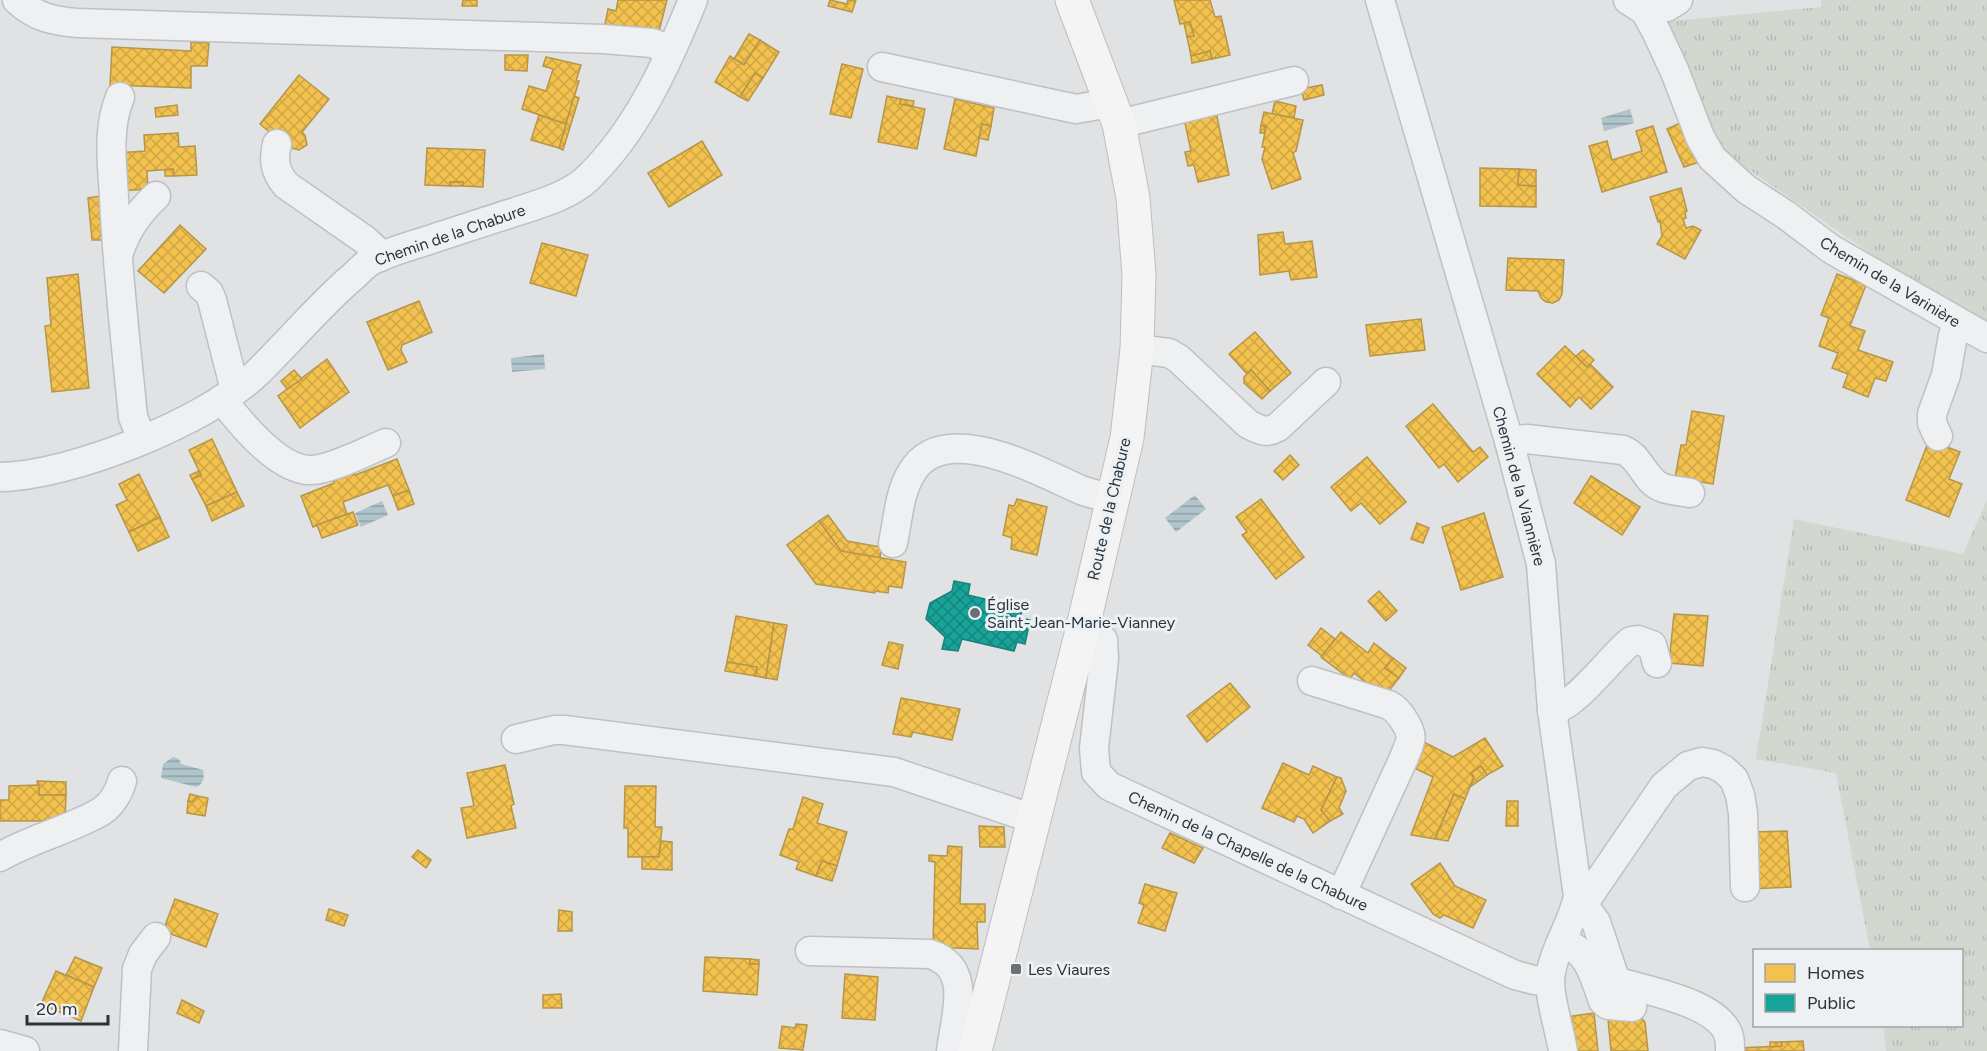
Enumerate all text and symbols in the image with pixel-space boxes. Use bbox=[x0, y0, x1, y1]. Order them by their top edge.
street label: Chemin de la Chabure bbox=[372, 200, 528, 270]
street label: Chemin de la Varinière bbox=[1816, 233, 1964, 332]
street label: Chemin de la Viannière bbox=[1489, 404, 1550, 568]
street label: Route de la Chabure bbox=[1083, 436, 1135, 582]
place label: Église Saint-Jean-Marie-Vianney bbox=[987, 595, 1176, 632]
marker: Église Saint-Jean-Marie-Vianney bbox=[968, 606, 982, 620]
street label: Chemin de la Chapelle de la Chabure bbox=[1125, 787, 1371, 915]
legend bbox=[1753, 949, 1963, 1027]
place label: Les Viaures bbox=[1028, 960, 1110, 979]
marker: Les Viaures bbox=[1009, 962, 1023, 976]
text: Homes bbox=[1807, 962, 1865, 984]
scale bar bbox=[27, 988, 108, 1026]
text: Public bbox=[1807, 992, 1856, 1014]
text: 20 m bbox=[36, 998, 77, 1020]

